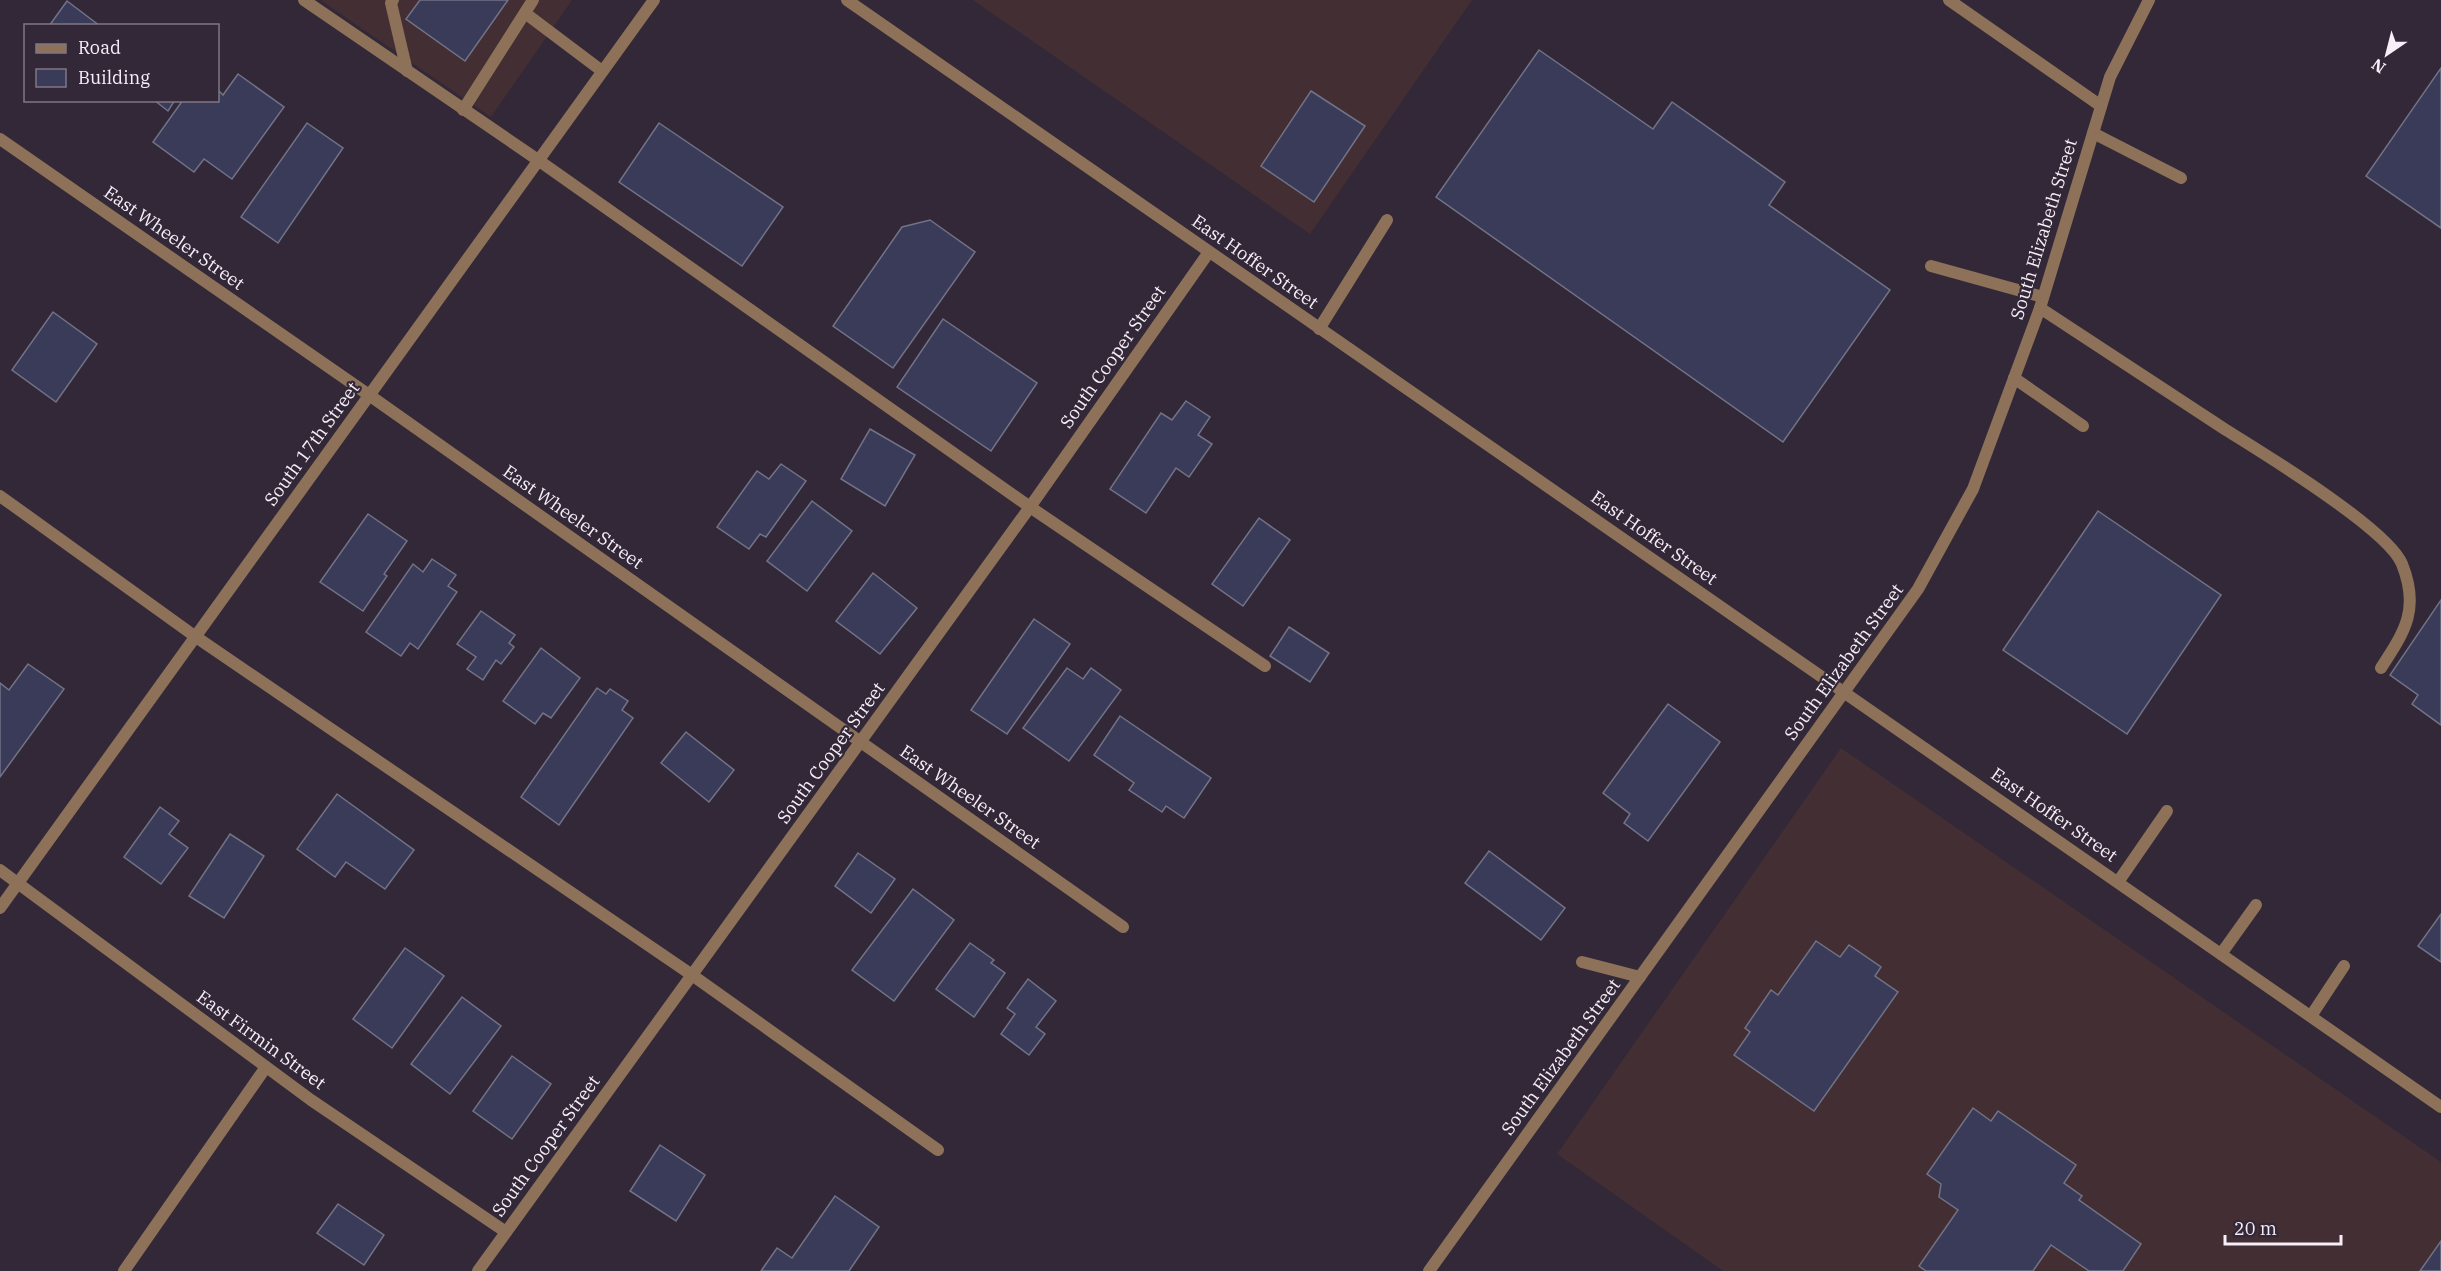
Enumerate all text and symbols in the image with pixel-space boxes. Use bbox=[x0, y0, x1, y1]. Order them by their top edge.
legend bbox=[24, 24, 219, 102]
north arrow bbox=[2357, 24, 2417, 84]
text: Road bbox=[78, 36, 121, 59]
text: N bbox=[2367, 54, 2389, 78]
text: Building bbox=[78, 66, 150, 89]
street label: South Elizabeth Street bbox=[2005, 136, 2082, 322]
street label: East Wheeler Street bbox=[100, 180, 249, 295]
street label: East Hoffer Street bbox=[1188, 209, 1323, 314]
street label: South Cooper Street bbox=[1055, 281, 1171, 433]
street label: South 17th Street bbox=[259, 377, 364, 510]
street label: East Wheeler Street bbox=[499, 459, 648, 574]
street label: East Hoffer Street bbox=[1587, 485, 1722, 590]
street label: South Elizabeth Street bbox=[1779, 579, 1908, 745]
street label: South Cooper Street bbox=[772, 678, 890, 828]
street label: East Wheeler Street bbox=[896, 739, 1045, 854]
street label: East Hoffer Street bbox=[1987, 762, 2122, 867]
street label: South Elizabeth Street bbox=[1496, 974, 1625, 1140]
street label: East Firmin Street bbox=[192, 985, 330, 1094]
street label: South Cooper Street bbox=[487, 1071, 605, 1221]
scale bar bbox=[2225, 1208, 2340, 1246]
text: 20 m bbox=[2234, 1217, 2277, 1240]

